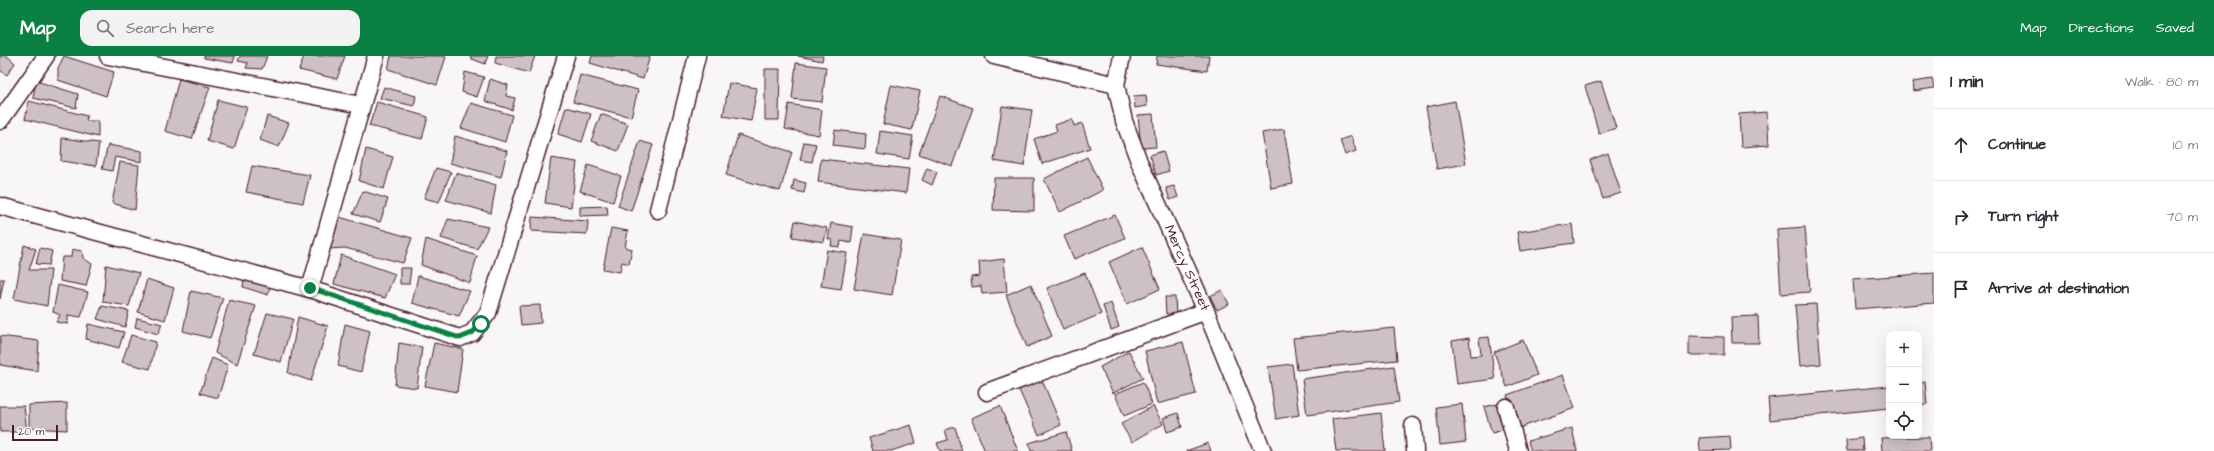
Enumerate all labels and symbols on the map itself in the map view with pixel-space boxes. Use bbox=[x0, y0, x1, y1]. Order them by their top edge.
street label: Mercy Street bbox=[1159, 222, 1215, 314]
route end bbox=[301, 279, 319, 297]
route start bbox=[472, 315, 490, 333]
scale bar bbox=[12, 423, 58, 442]

